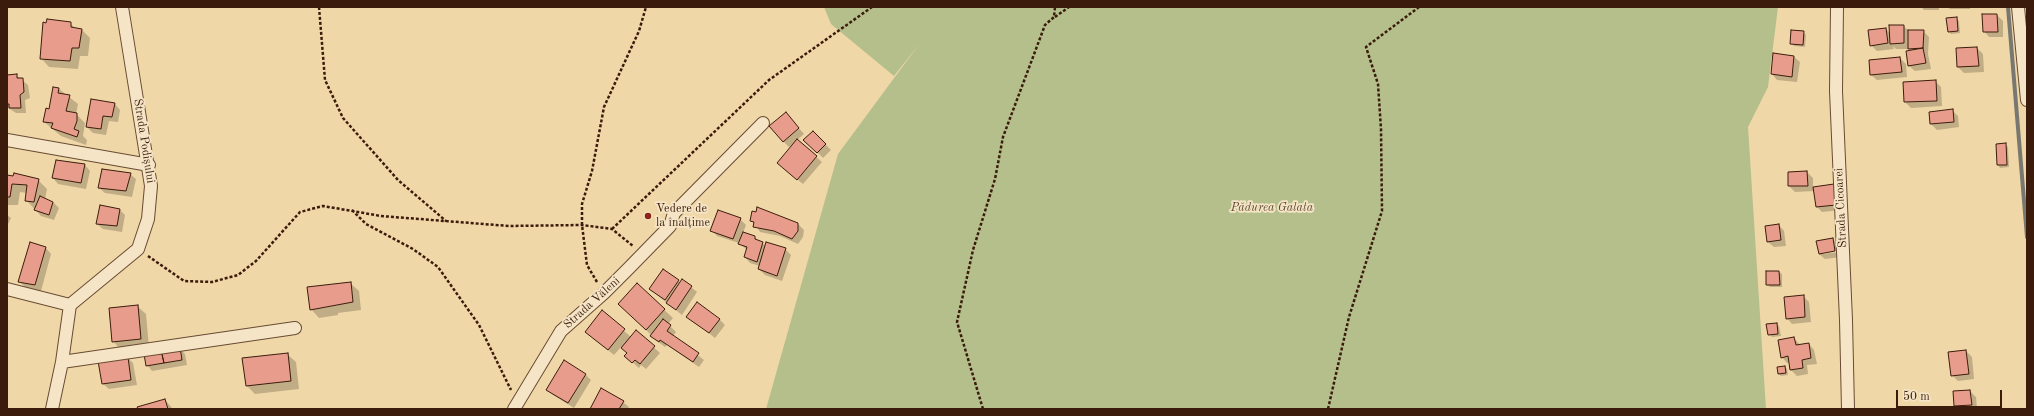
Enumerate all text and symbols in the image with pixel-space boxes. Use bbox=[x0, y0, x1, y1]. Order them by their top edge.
street label: Strada Podișului bbox=[130, 98, 158, 184]
street label: Strada Cicoarei bbox=[1832, 168, 1850, 248]
park label: Pădurea Galata bbox=[1231, 201, 1313, 215]
place label: Vedere de la înalțime bbox=[656, 202, 710, 230]
marker: Vedere de la înalțime bbox=[643, 211, 653, 221]
street label: Strada Văleni bbox=[561, 274, 623, 332]
scale bar bbox=[1898, 382, 2004, 408]
text: 50 m bbox=[1903, 391, 1930, 403]

